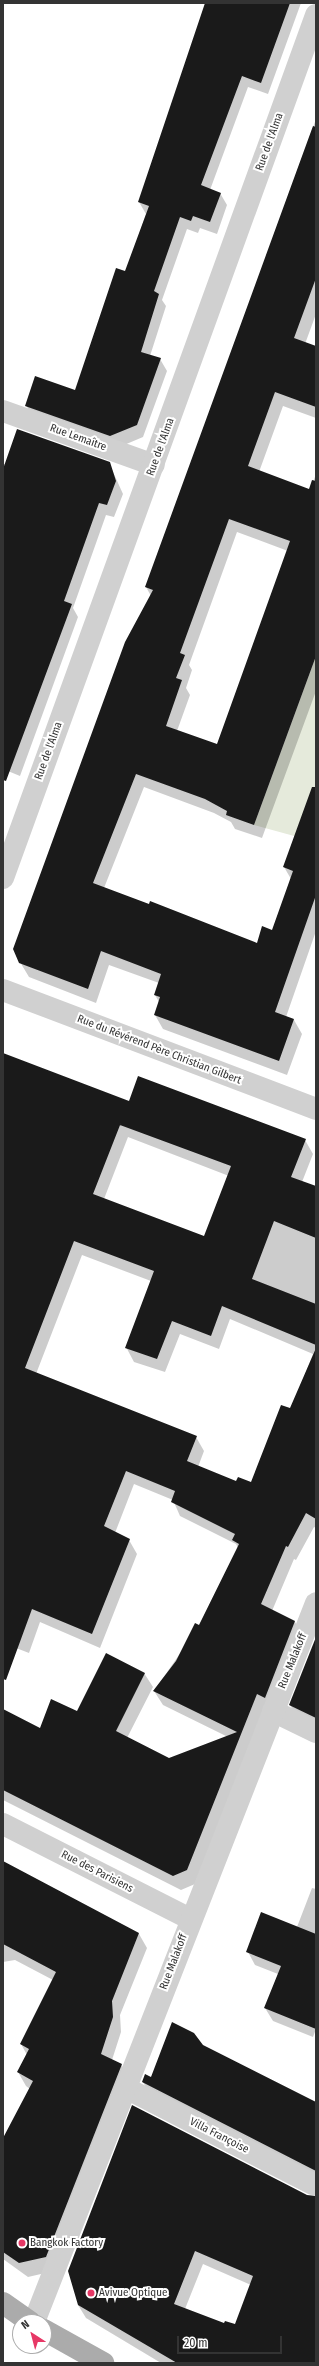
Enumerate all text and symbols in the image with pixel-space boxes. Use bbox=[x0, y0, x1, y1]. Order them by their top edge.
street label: Rue de l'Alma bbox=[253, 111, 287, 173]
street label: Rue de l'Alma bbox=[144, 416, 178, 478]
street label: Rue Lemaître bbox=[48, 422, 108, 454]
street label: Rue de l'Alma bbox=[32, 720, 66, 782]
street label: Rue du Révérend Père Christian Gilbert bbox=[75, 1013, 243, 1087]
street label: Rue Malakoff bbox=[276, 1631, 310, 1691]
street label: Rue des Parisiens bbox=[59, 1848, 135, 1896]
street label: Rue Malakoff bbox=[157, 1932, 191, 1992]
street label: Villa Françoise bbox=[187, 2115, 251, 2157]
place label: Bangkok Factory bbox=[30, 2236, 103, 2250]
marker: Bangkok Factory bbox=[17, 2238, 27, 2248]
place label: Avivue Optique bbox=[99, 2286, 167, 2300]
marker: Avivue Optique bbox=[86, 2288, 96, 2298]
north arrow bbox=[12, 2314, 52, 2354]
text: N bbox=[19, 2317, 32, 2332]
scale bar bbox=[179, 2328, 284, 2354]
text: 20 m bbox=[184, 2336, 208, 2350]

